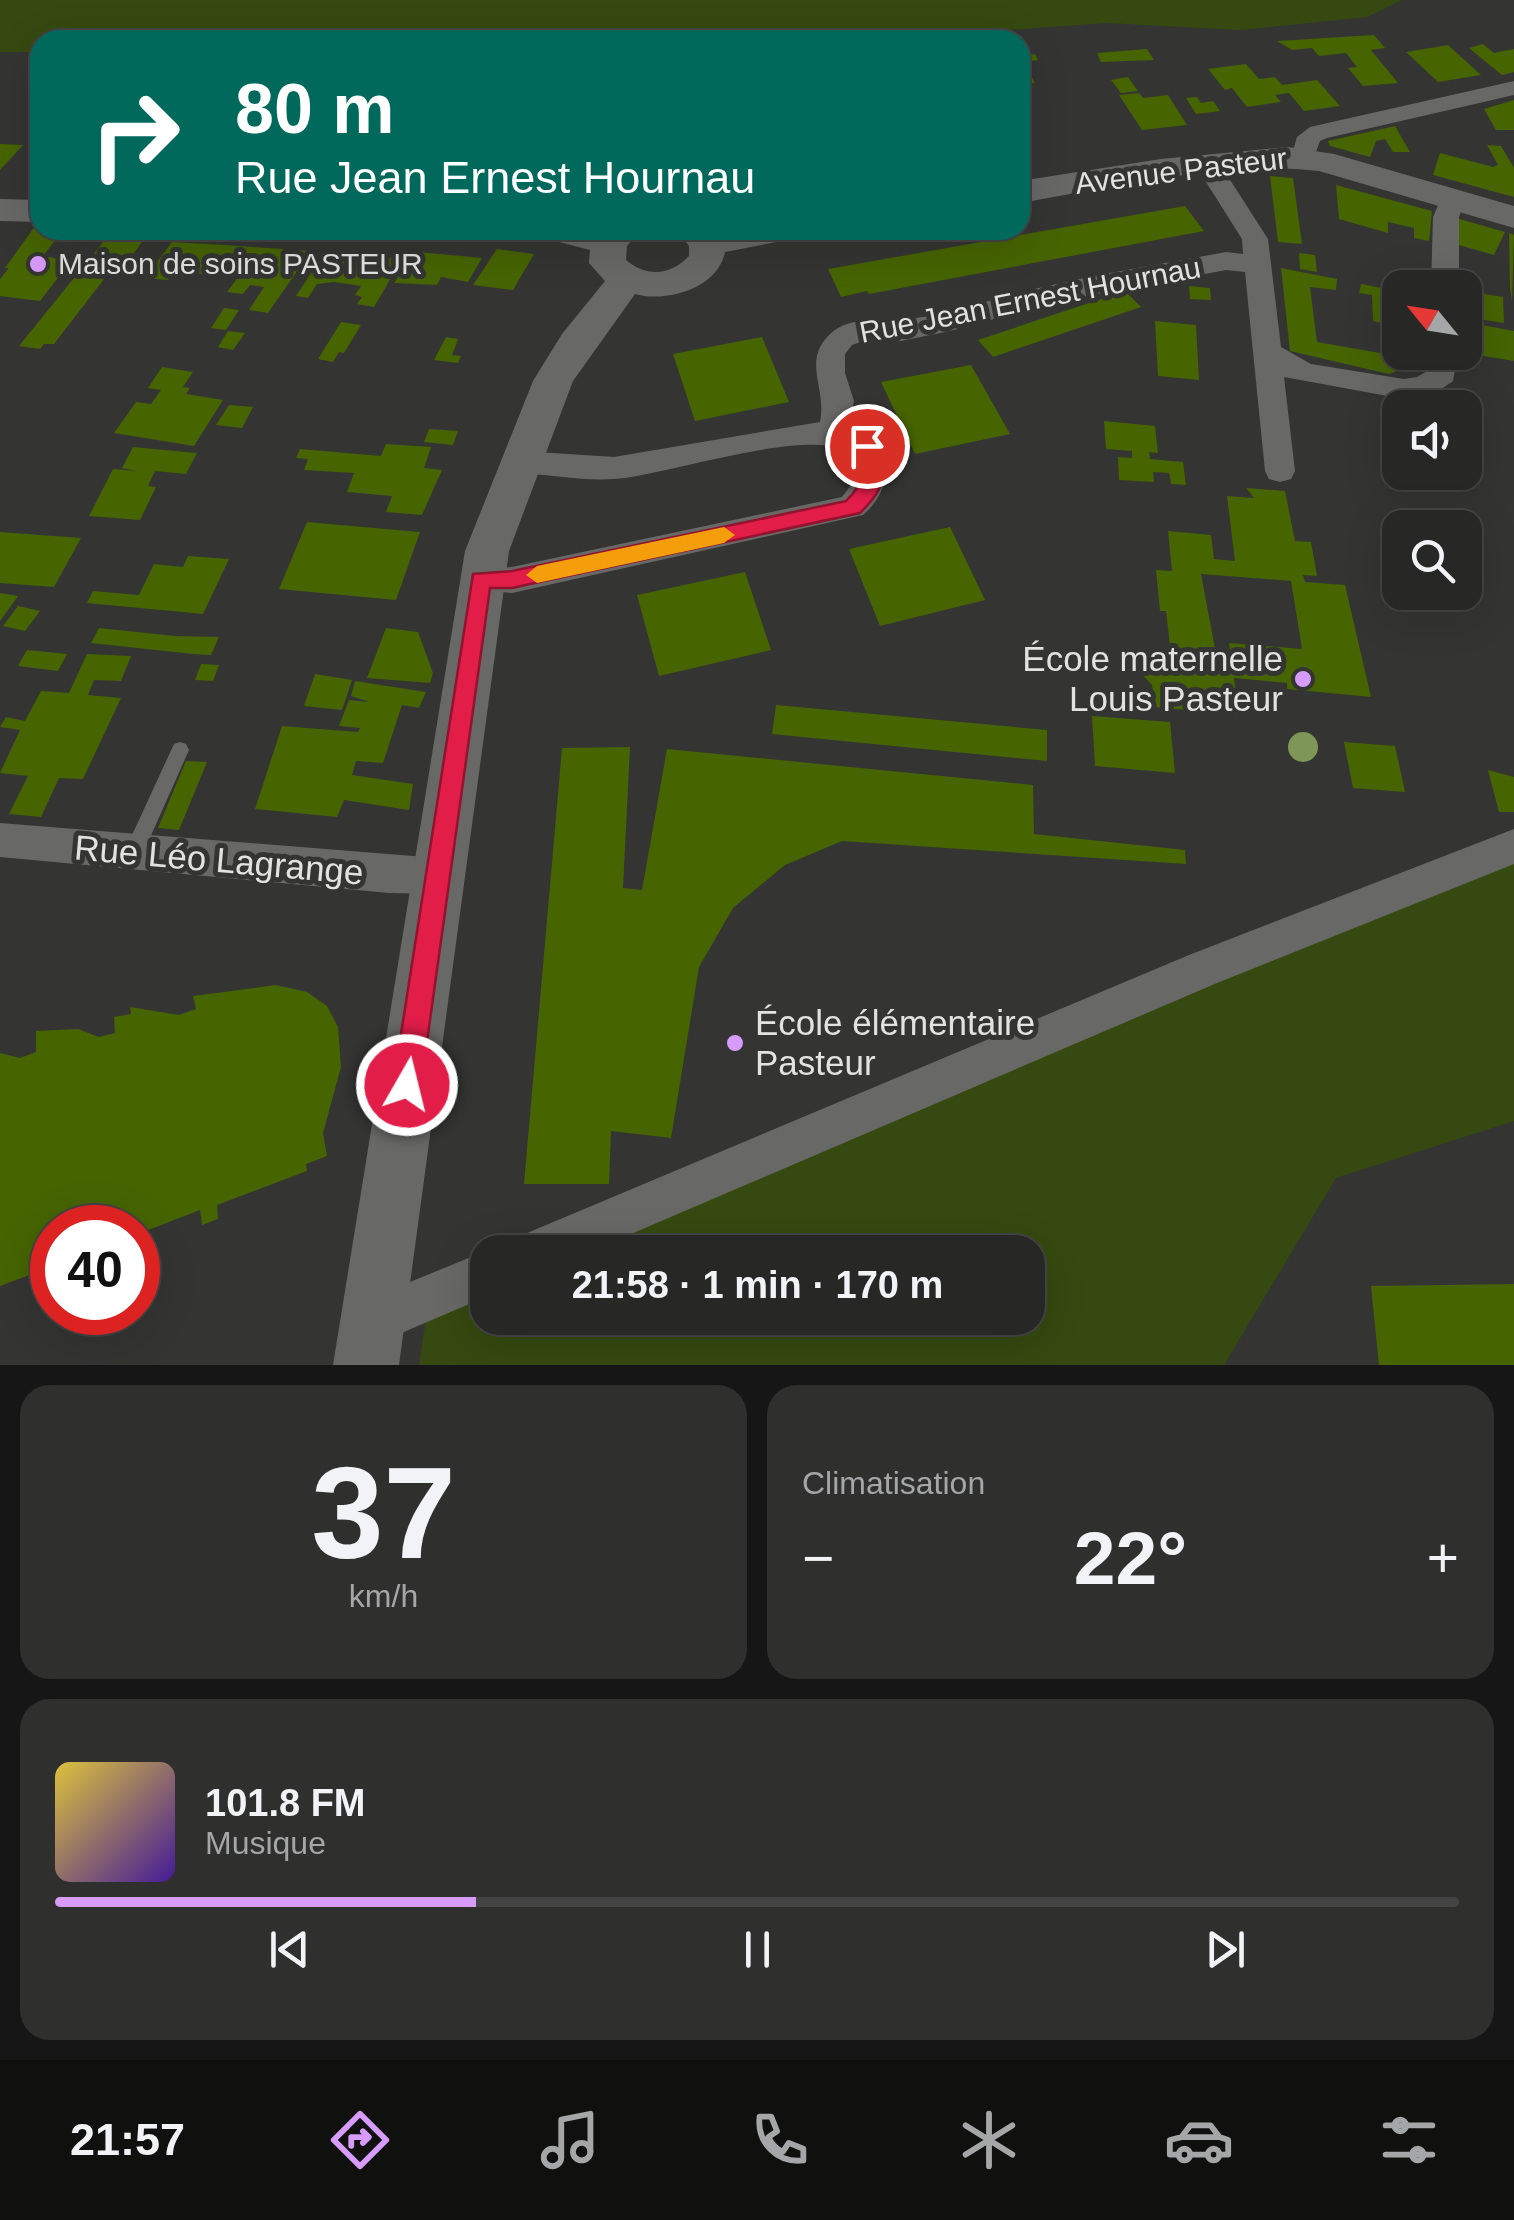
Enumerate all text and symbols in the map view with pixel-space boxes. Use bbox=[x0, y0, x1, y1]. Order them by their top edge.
icon: right bbox=[70, 70, 200, 200]
text: 80 m bbox=[235, 70, 395, 148]
street label: Avenue Pasteur bbox=[1073, 141, 1289, 200]
text: Rue Jean Ernest Hournau bbox=[235, 152, 755, 203]
place label: Maison de soins PASTEUR bbox=[58, 247, 423, 280]
street label: Rue Jean Ernest Hournau bbox=[857, 250, 1203, 349]
marker: Maison de soins PASTEUR bbox=[27, 253, 49, 275]
north arrow bbox=[1382, 270, 1482, 370]
map controls bbox=[1382, 270, 1482, 610]
button: sound bbox=[1382, 390, 1482, 490]
pin bbox=[825, 404, 910, 489]
icon: arrive bbox=[840, 419, 895, 474]
button: search bbox=[1382, 510, 1482, 610]
place label: École maternelle Louis Pasteur bbox=[1022, 639, 1283, 718]
marker: École maternelle Louis Pasteur bbox=[1292, 668, 1314, 690]
street label: Rue Léo Lagrange bbox=[73, 827, 365, 892]
place label: École élémentaire Pasteur bbox=[755, 1003, 1035, 1082]
marker: École élémentaire Pasteur bbox=[724, 1032, 746, 1054]
position arrow bbox=[355, 1033, 459, 1137]
speed limit sign: 40 bbox=[30, 1205, 160, 1335]
text: 21:58 · 1 min · 170 m bbox=[572, 1264, 943, 1306]
text: 37 bbox=[311, 1440, 456, 1586]
text: Climatisation bbox=[802, 1465, 985, 1501]
text: 22° bbox=[1074, 1516, 1187, 1600]
text: − bbox=[802, 1527, 834, 1589]
text: + bbox=[1427, 1527, 1459, 1589]
text: km/h bbox=[349, 1578, 418, 1614]
text: 101.8 FM bbox=[205, 1782, 366, 1824]
text: Musique bbox=[205, 1825, 326, 1861]
icon: previous bbox=[262, 1922, 317, 1977]
icon: pause bbox=[730, 1922, 785, 1977]
icon: next bbox=[1198, 1922, 1253, 1977]
icon: directions bbox=[325, 2105, 395, 2175]
icon: music bbox=[535, 2105, 605, 2175]
icon: phone bbox=[745, 2105, 815, 2175]
icon: climate bbox=[954, 2105, 1024, 2175]
icon: car bbox=[1164, 2105, 1234, 2175]
icon: filters bbox=[1374, 2105, 1444, 2175]
text: 21:57 bbox=[70, 2114, 185, 2165]

